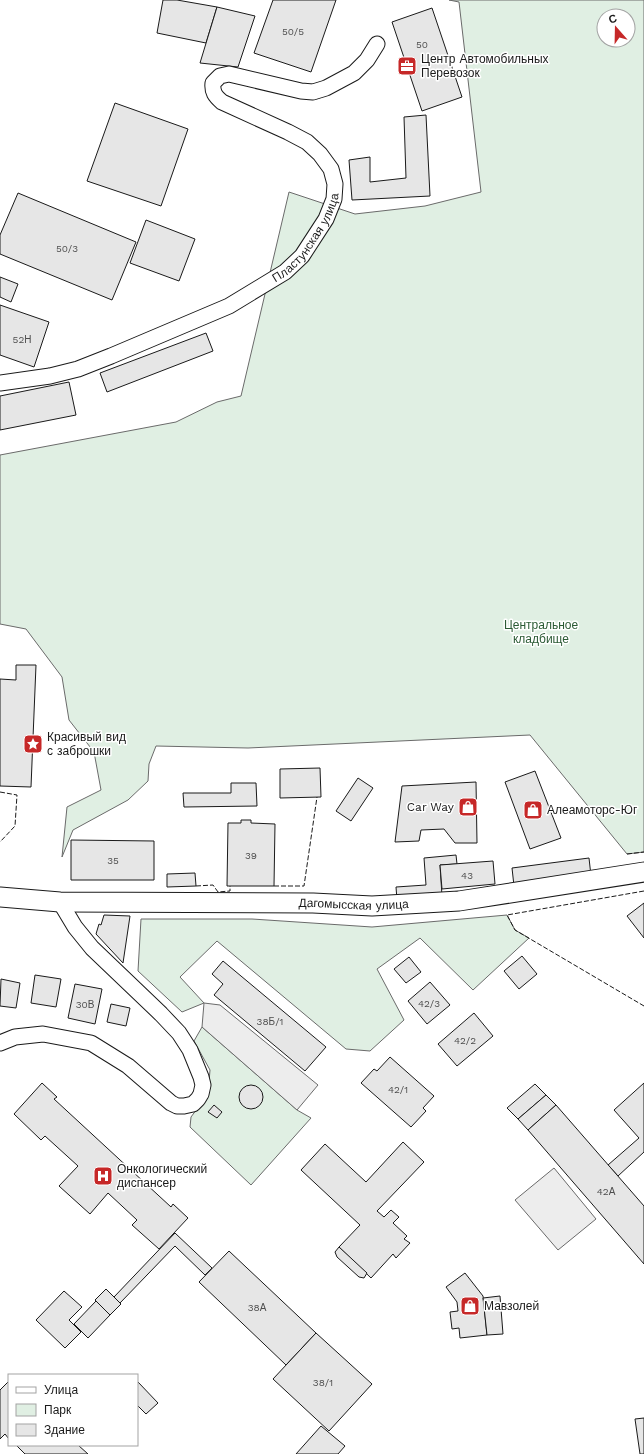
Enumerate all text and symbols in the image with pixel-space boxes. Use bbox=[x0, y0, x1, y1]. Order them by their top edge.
north arrow bbox=[596, 8, 636, 48]
text: С bbox=[607, 12, 619, 27]
house number: 50/5 bbox=[282, 26, 304, 37]
house number: 50 bbox=[416, 39, 428, 50]
place label: Центр Автомобильных Перевозок bbox=[421, 52, 549, 80]
office icon: Центр Автомобильных Перевозок bbox=[396, 55, 418, 77]
street label: Пластунская улица bbox=[270, 192, 341, 285]
house number: 50/3 bbox=[56, 243, 78, 254]
house number: 52Н bbox=[13, 334, 31, 345]
park label: Центральное кладбище bbox=[504, 618, 578, 646]
place label: Красивый вид с заброшки bbox=[47, 730, 126, 758]
place icon: Красивый вид с заброшки bbox=[22, 733, 44, 755]
shop icon: Car Way bbox=[457, 796, 479, 818]
shop icon: Алеамоторс-Юг bbox=[522, 799, 544, 821]
place label: Car Way bbox=[407, 800, 455, 814]
place label: Алеамоторс-Юг bbox=[547, 803, 638, 817]
house number: 39 bbox=[245, 850, 257, 861]
house number: 35 bbox=[107, 855, 119, 866]
house number: 43 bbox=[461, 870, 473, 881]
street label: Дагомысская улица bbox=[299, 896, 410, 913]
house number: 42/3 bbox=[418, 998, 440, 1009]
house number: 30В bbox=[76, 999, 95, 1010]
house number: 38Б/1 bbox=[257, 1016, 283, 1027]
house number: 42/2 bbox=[454, 1035, 476, 1046]
house number: 42/1 bbox=[388, 1084, 408, 1095]
place label: Онкологический диспансер bbox=[117, 1162, 207, 1190]
hospital icon: Онкологический диспансер bbox=[92, 1165, 114, 1187]
house number: 42А bbox=[597, 1186, 616, 1197]
shop icon: Мавзолей bbox=[459, 1295, 481, 1317]
place label: Мавзолей bbox=[484, 1299, 539, 1313]
house number: 38А bbox=[248, 1302, 267, 1313]
legend bbox=[8, 1374, 138, 1446]
house number: 38/1 bbox=[313, 1377, 333, 1388]
text: Улица bbox=[44, 1383, 78, 1397]
text: Парк bbox=[44, 1403, 72, 1417]
text: Здание bbox=[44, 1423, 85, 1437]

